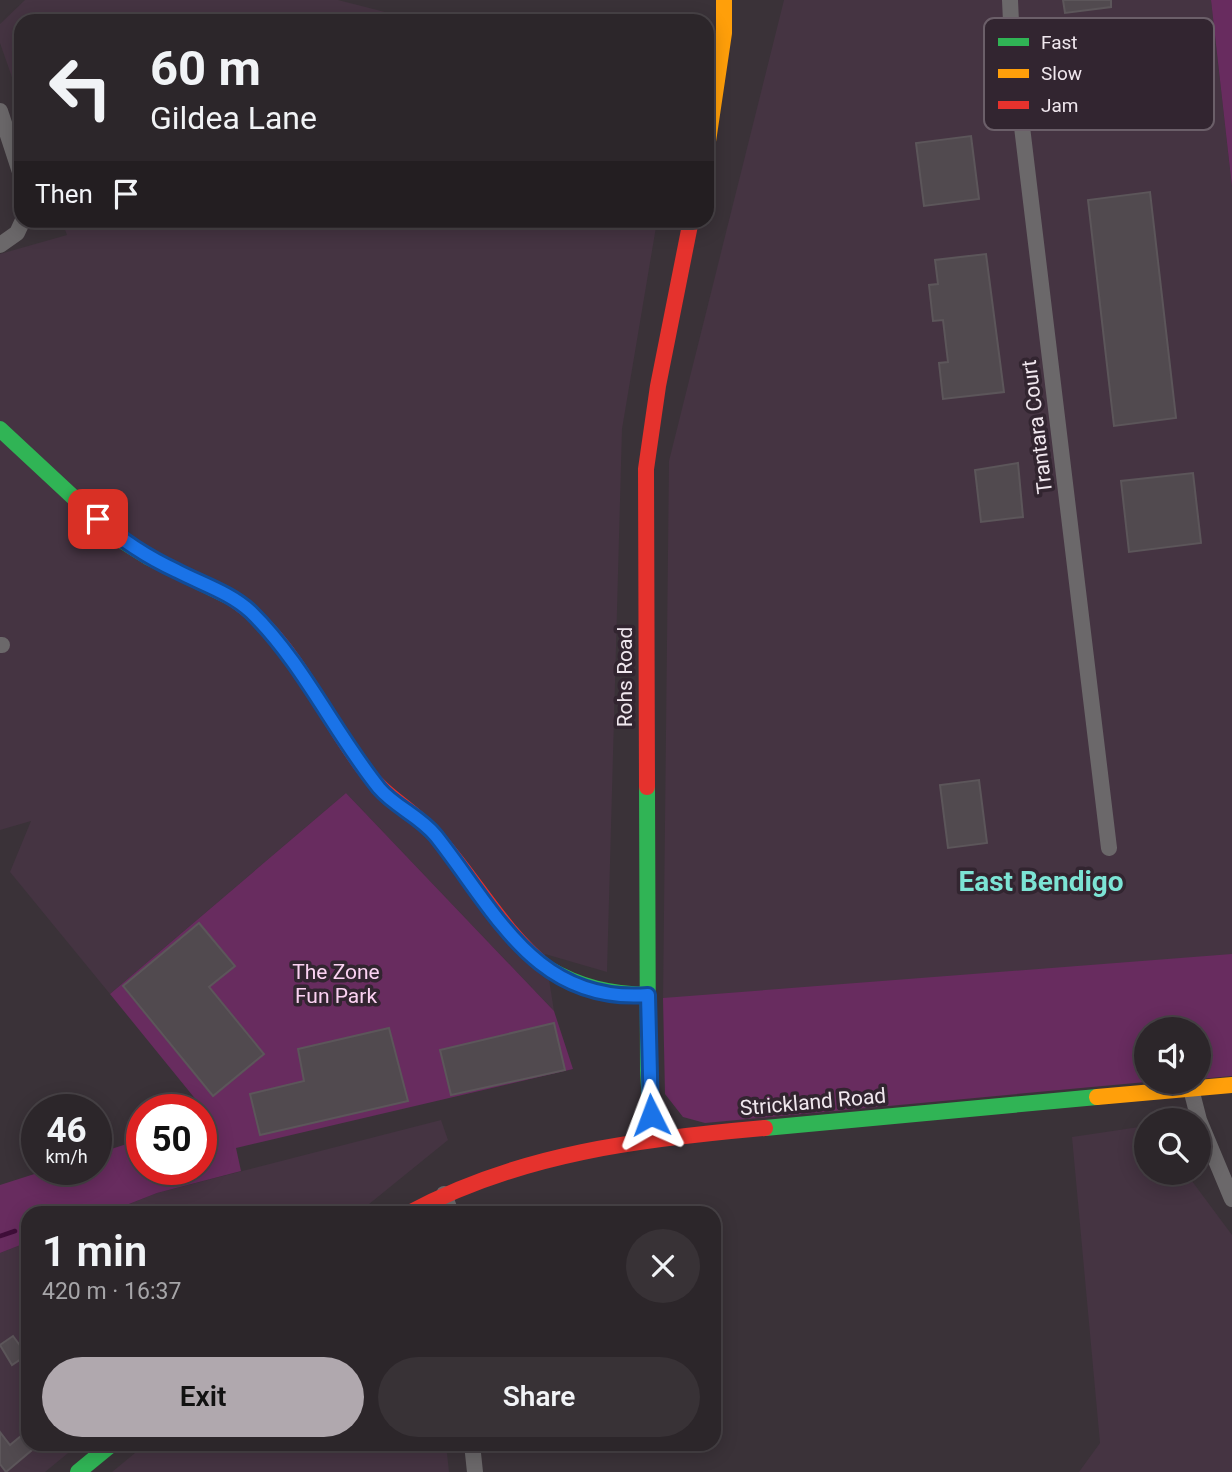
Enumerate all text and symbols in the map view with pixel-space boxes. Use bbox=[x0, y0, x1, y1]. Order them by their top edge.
legend bbox=[984, 18, 1214, 130]
text: Fast bbox=[1041, 31, 1078, 54]
text: 60 m bbox=[150, 40, 261, 97]
icon: left bbox=[35, 42, 126, 133]
text: Slow bbox=[1041, 62, 1082, 85]
text: Jam bbox=[1041, 94, 1078, 117]
text: Gildea Lane bbox=[150, 99, 317, 137]
icon: arrive bbox=[107, 175, 145, 213]
text: Then bbox=[35, 179, 93, 209]
street label: Trantara Court bbox=[1017, 358, 1057, 495]
pin bbox=[68, 489, 128, 549]
icon: arrive bbox=[79, 500, 117, 538]
street label: Rohs Road bbox=[613, 627, 637, 727]
district label: East Bendigo bbox=[958, 865, 1124, 898]
park label: The Zone Fun Park bbox=[292, 960, 380, 1008]
map controls bbox=[1134, 1017, 1211, 1185]
button: sound bbox=[1134, 1017, 1211, 1094]
position arrow bbox=[614, 1078, 688, 1152]
street label: Strickland Road bbox=[739, 1084, 887, 1120]
speed limit sign: 50 bbox=[126, 1094, 217, 1185]
button: search bbox=[1134, 1108, 1211, 1185]
text: 46 bbox=[46, 1110, 87, 1151]
text: km/h bbox=[45, 1146, 88, 1167]
text: 1 min bbox=[42, 1227, 147, 1276]
button: close bbox=[626, 1229, 700, 1303]
text: 420 m · 16:37 bbox=[42, 1278, 181, 1305]
button: Exit bbox=[42, 1357, 364, 1437]
button: Share bbox=[378, 1357, 700, 1437]

